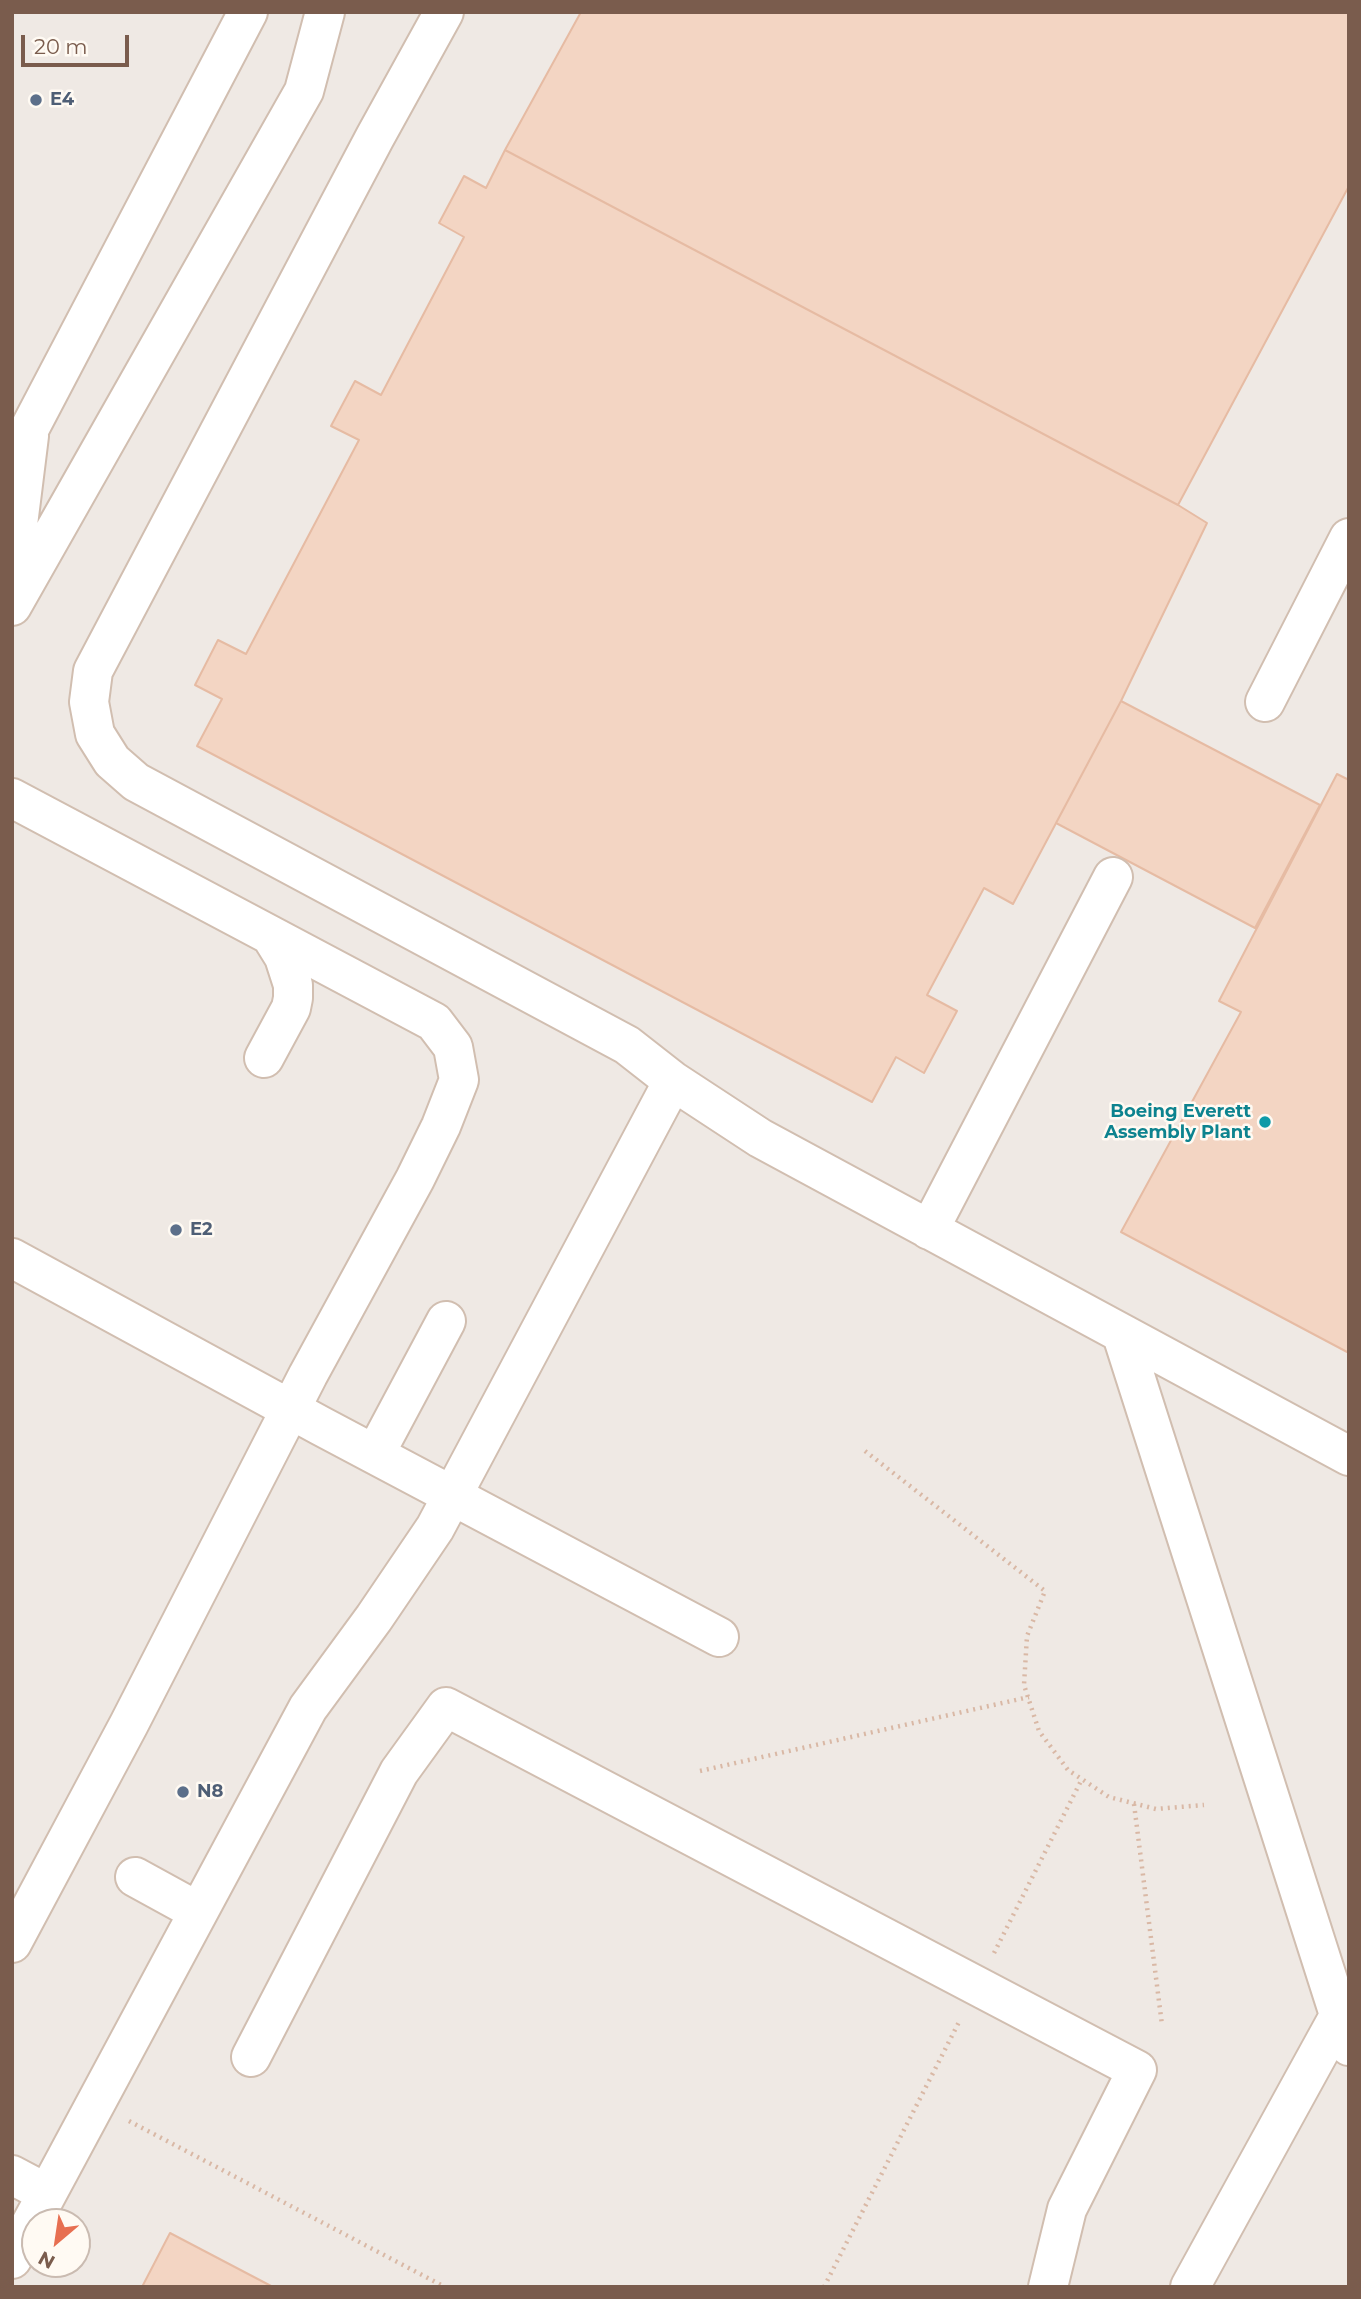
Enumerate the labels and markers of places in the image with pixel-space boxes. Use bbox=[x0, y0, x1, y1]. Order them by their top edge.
place label: E4 bbox=[50, 89, 74, 111]
marker: E4 bbox=[28, 92, 44, 108]
place label: Boeing Everett Assembly Plant bbox=[1104, 1101, 1251, 1144]
marker: Boeing Everett Assembly Plant bbox=[1257, 1114, 1273, 1130]
place label: E2 bbox=[190, 1219, 213, 1241]
marker: E2 bbox=[168, 1222, 184, 1238]
place label: N8 bbox=[197, 1781, 223, 1803]
marker: N8 bbox=[175, 1784, 191, 1800]

